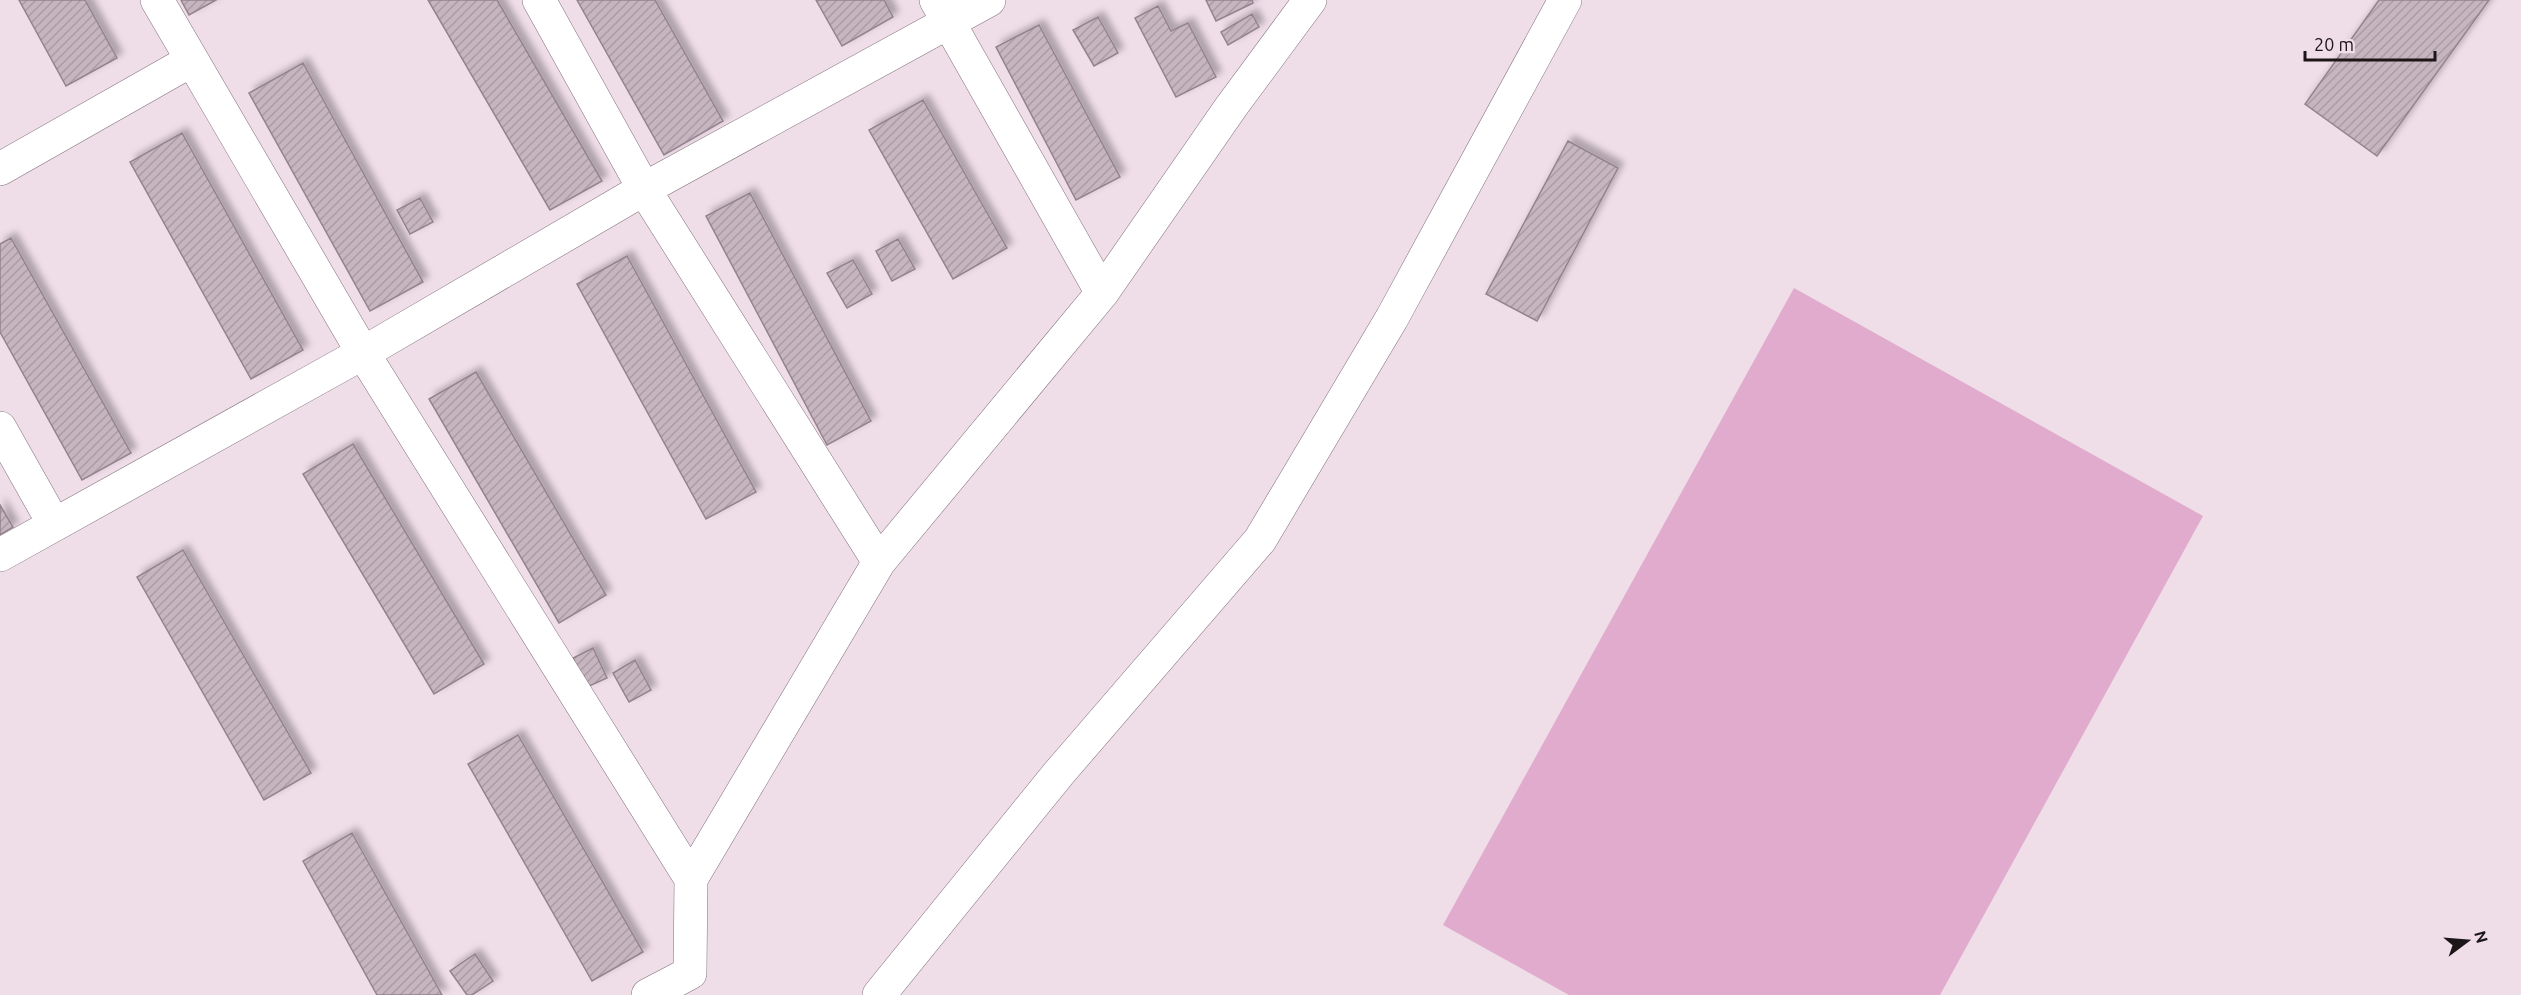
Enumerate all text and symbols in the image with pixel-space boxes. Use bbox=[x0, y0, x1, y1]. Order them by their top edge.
scale bar bbox=[2305, 24, 2436, 62]
text: 20 m bbox=[2314, 34, 2354, 54]
north arrow bbox=[2437, 911, 2497, 971]
text: N bbox=[2471, 929, 2492, 945]

